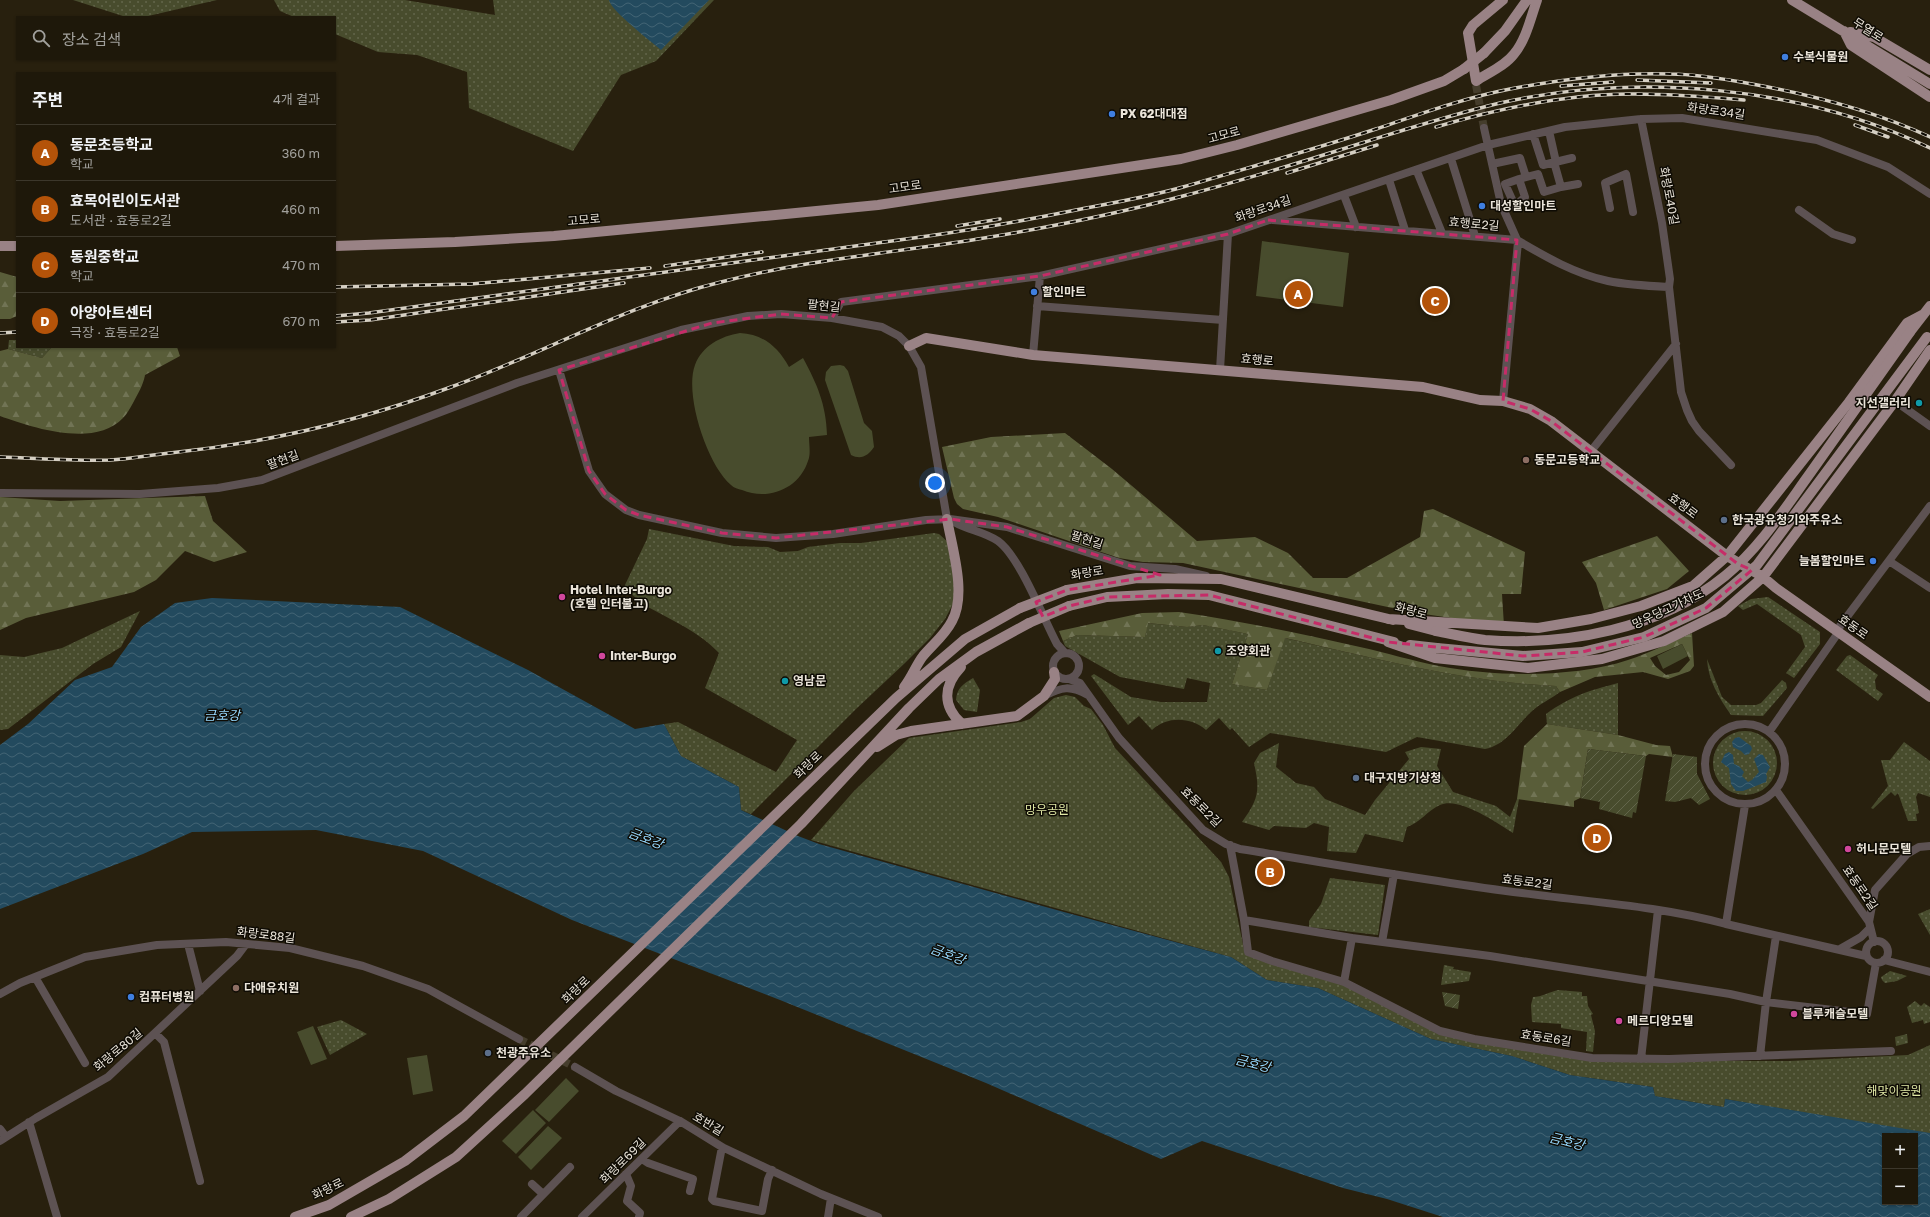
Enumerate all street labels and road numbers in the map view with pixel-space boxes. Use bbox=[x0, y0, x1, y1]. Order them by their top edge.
street label: 무열로 bbox=[1850, 14, 1886, 45]
street label: 화랑로34길 bbox=[1686, 99, 1746, 122]
street label: 고모로 bbox=[1206, 123, 1242, 146]
street label: 화랑로40길 bbox=[1657, 166, 1682, 226]
street label: 고모로 bbox=[887, 177, 922, 196]
street label: 화랑로34길 bbox=[1233, 192, 1293, 225]
street label: 고모로 bbox=[567, 211, 601, 228]
street label: 효행로2길 bbox=[1448, 214, 1500, 233]
street label: 팔현길 bbox=[807, 296, 841, 315]
street label: 효행로 bbox=[1240, 351, 1274, 368]
street label: 팔현길 bbox=[265, 447, 301, 472]
street label: 효행로 bbox=[1666, 490, 1701, 522]
street label: 팔현길 bbox=[1069, 527, 1105, 552]
street label: 화랑로 bbox=[1069, 563, 1104, 583]
street label: 망우당고가차도 bbox=[1630, 585, 1706, 632]
street label: 화랑로 bbox=[1393, 599, 1429, 622]
street label: 효동로 bbox=[1835, 611, 1871, 642]
street label: 화랑로 bbox=[791, 748, 825, 782]
street label: 효동로2길 bbox=[1178, 783, 1225, 830]
street label: 효동로2길 bbox=[1840, 862, 1881, 913]
street label: 효동로2길 bbox=[1501, 871, 1553, 892]
street label: 화랑로88길 bbox=[236, 923, 296, 946]
street label: 화랑로 bbox=[559, 973, 593, 1007]
street label: 화랑로80길 bbox=[90, 1025, 145, 1074]
street label: 효동로6길 bbox=[1520, 1026, 1573, 1049]
street label: 호반길 bbox=[690, 1109, 726, 1139]
street label: 화랑로69길 bbox=[597, 1135, 649, 1187]
street label: 화랑로 bbox=[310, 1175, 346, 1203]

